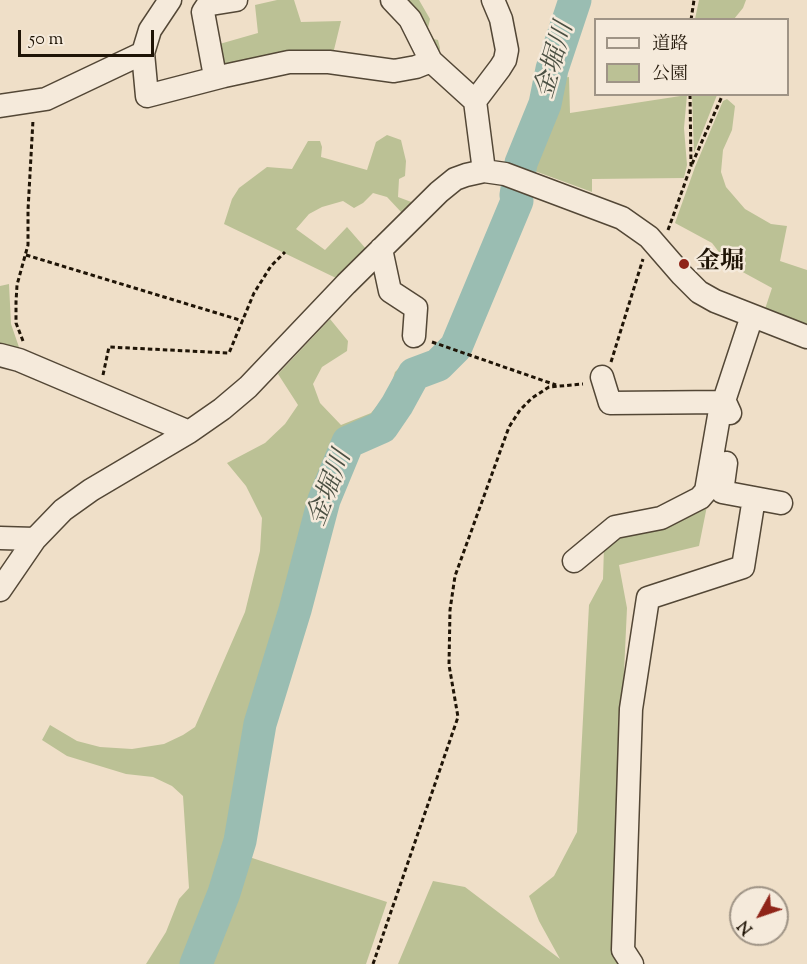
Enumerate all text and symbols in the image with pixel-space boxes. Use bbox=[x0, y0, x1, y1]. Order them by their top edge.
scale bar bbox=[21, 18, 158, 56]
legend bbox=[594, 18, 789, 96]
water label: 金堀川 bbox=[531, 19, 583, 103]
text: 50 m bbox=[29, 27, 63, 53]
text: 道路 bbox=[652, 32, 688, 58]
text: 公園 bbox=[652, 62, 688, 88]
place label: 金堀 bbox=[696, 250, 744, 278]
marker: 金堀 bbox=[677, 257, 691, 271]
water label: 金堀川 bbox=[303, 447, 361, 531]
north arrow bbox=[729, 886, 789, 946]
text: N bbox=[733, 914, 759, 939]

